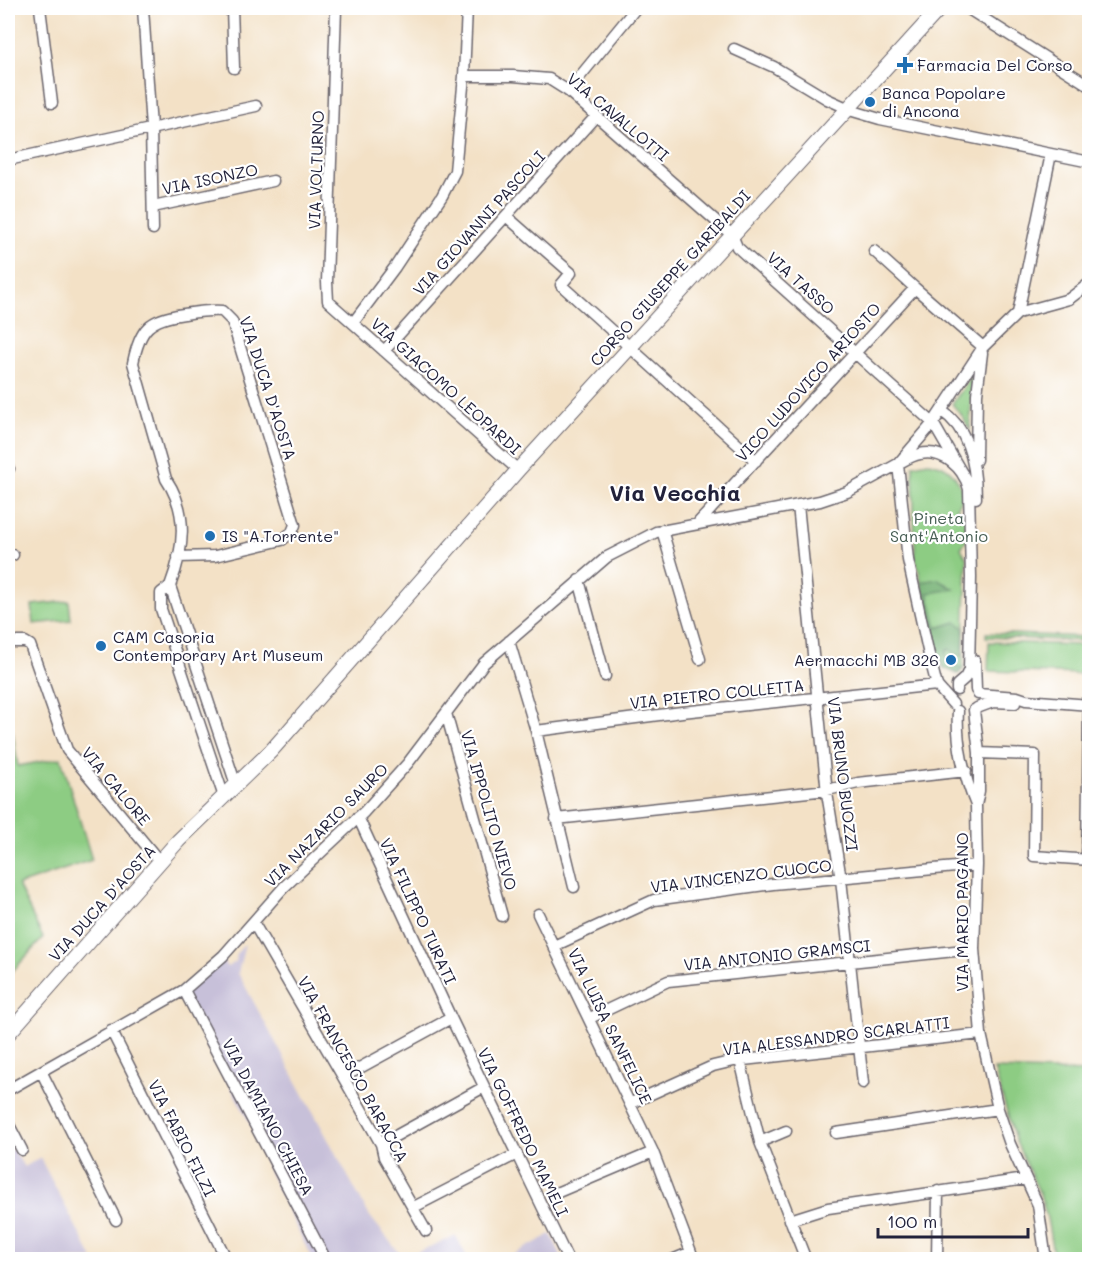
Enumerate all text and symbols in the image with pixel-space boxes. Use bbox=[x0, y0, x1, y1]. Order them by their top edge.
place label: Farmacia Del Corso bbox=[917, 54, 1072, 75]
marker: Farmacia Del Corso bbox=[898, 58, 912, 72]
street label: VIA CAVALLOTTI bbox=[563, 68, 674, 165]
place label: Banca Popolare di Ancona bbox=[882, 82, 1006, 121]
marker: Banca Popolare di Ancona bbox=[863, 95, 877, 109]
street label: VIA VOLTURNO bbox=[303, 110, 328, 230]
street label: VIA GIOVANNI PASCOLI bbox=[408, 146, 549, 299]
street label: VIA ISONZO bbox=[160, 158, 260, 199]
street label: CORSO GIUSEPPE GARIBALDI bbox=[585, 185, 754, 370]
street label: VIA TASSO bbox=[763, 247, 840, 319]
street label: VICO LUDOVICO ARIOSTO bbox=[730, 298, 885, 466]
street label: VIA DUCA D'AOSTA bbox=[235, 313, 302, 462]
street label: VIA GIACOMO LEOPARDI bbox=[367, 313, 526, 459]
district label: Via Vecchia bbox=[609, 478, 741, 507]
park label: Pineta Sant'Antonio bbox=[890, 507, 988, 546]
place label: IS "A.Torrente" bbox=[222, 525, 339, 546]
marker: IS "A.Torrente" bbox=[203, 529, 217, 543]
place label: CAM Casoria Contemporary Art Museum bbox=[113, 626, 323, 665]
marker: CAM Casoria Contemporary Art Museum bbox=[94, 639, 108, 653]
place label: Aermacchi MB 326 bbox=[794, 649, 939, 670]
marker: Aermacchi MB 326 bbox=[944, 653, 958, 667]
street label: VIA PIETRO COLLETTA bbox=[629, 674, 805, 713]
street label: VIA BRUNO BUOZZI bbox=[824, 695, 863, 853]
street label: VIA IPPOLITO NIEVO bbox=[457, 727, 522, 892]
street label: VIA CALORE bbox=[77, 742, 155, 829]
street label: VIA NAZARIO SAURO bbox=[259, 758, 392, 891]
street label: VIA MARIO PAGANO bbox=[951, 832, 972, 992]
street label: VIA FILIPPO TURATI bbox=[375, 834, 462, 987]
street label: VIA DUCA D'AOSTA bbox=[44, 840, 160, 965]
street label: VIA VINCENZO CUOCO bbox=[649, 854, 833, 897]
street label: VIA ANTONIO GRAMSCI bbox=[682, 934, 871, 975]
street label: VIA LUISA SANFELICE bbox=[564, 944, 657, 1107]
street label: VIA FRANCESCO BARACCA bbox=[293, 972, 413, 1166]
street label: VIA ALESSANDRO SCARLATTI bbox=[721, 1011, 950, 1060]
street label: VIA DAMIANO CHIESA bbox=[218, 1035, 319, 1199]
street label: VIA GOFFREDO MAMELI bbox=[473, 1044, 573, 1220]
street label: VIA FABIO FILZI bbox=[144, 1076, 221, 1200]
scale bar bbox=[878, 1201, 1028, 1239]
text: 100 m bbox=[887, 1209, 937, 1233]

